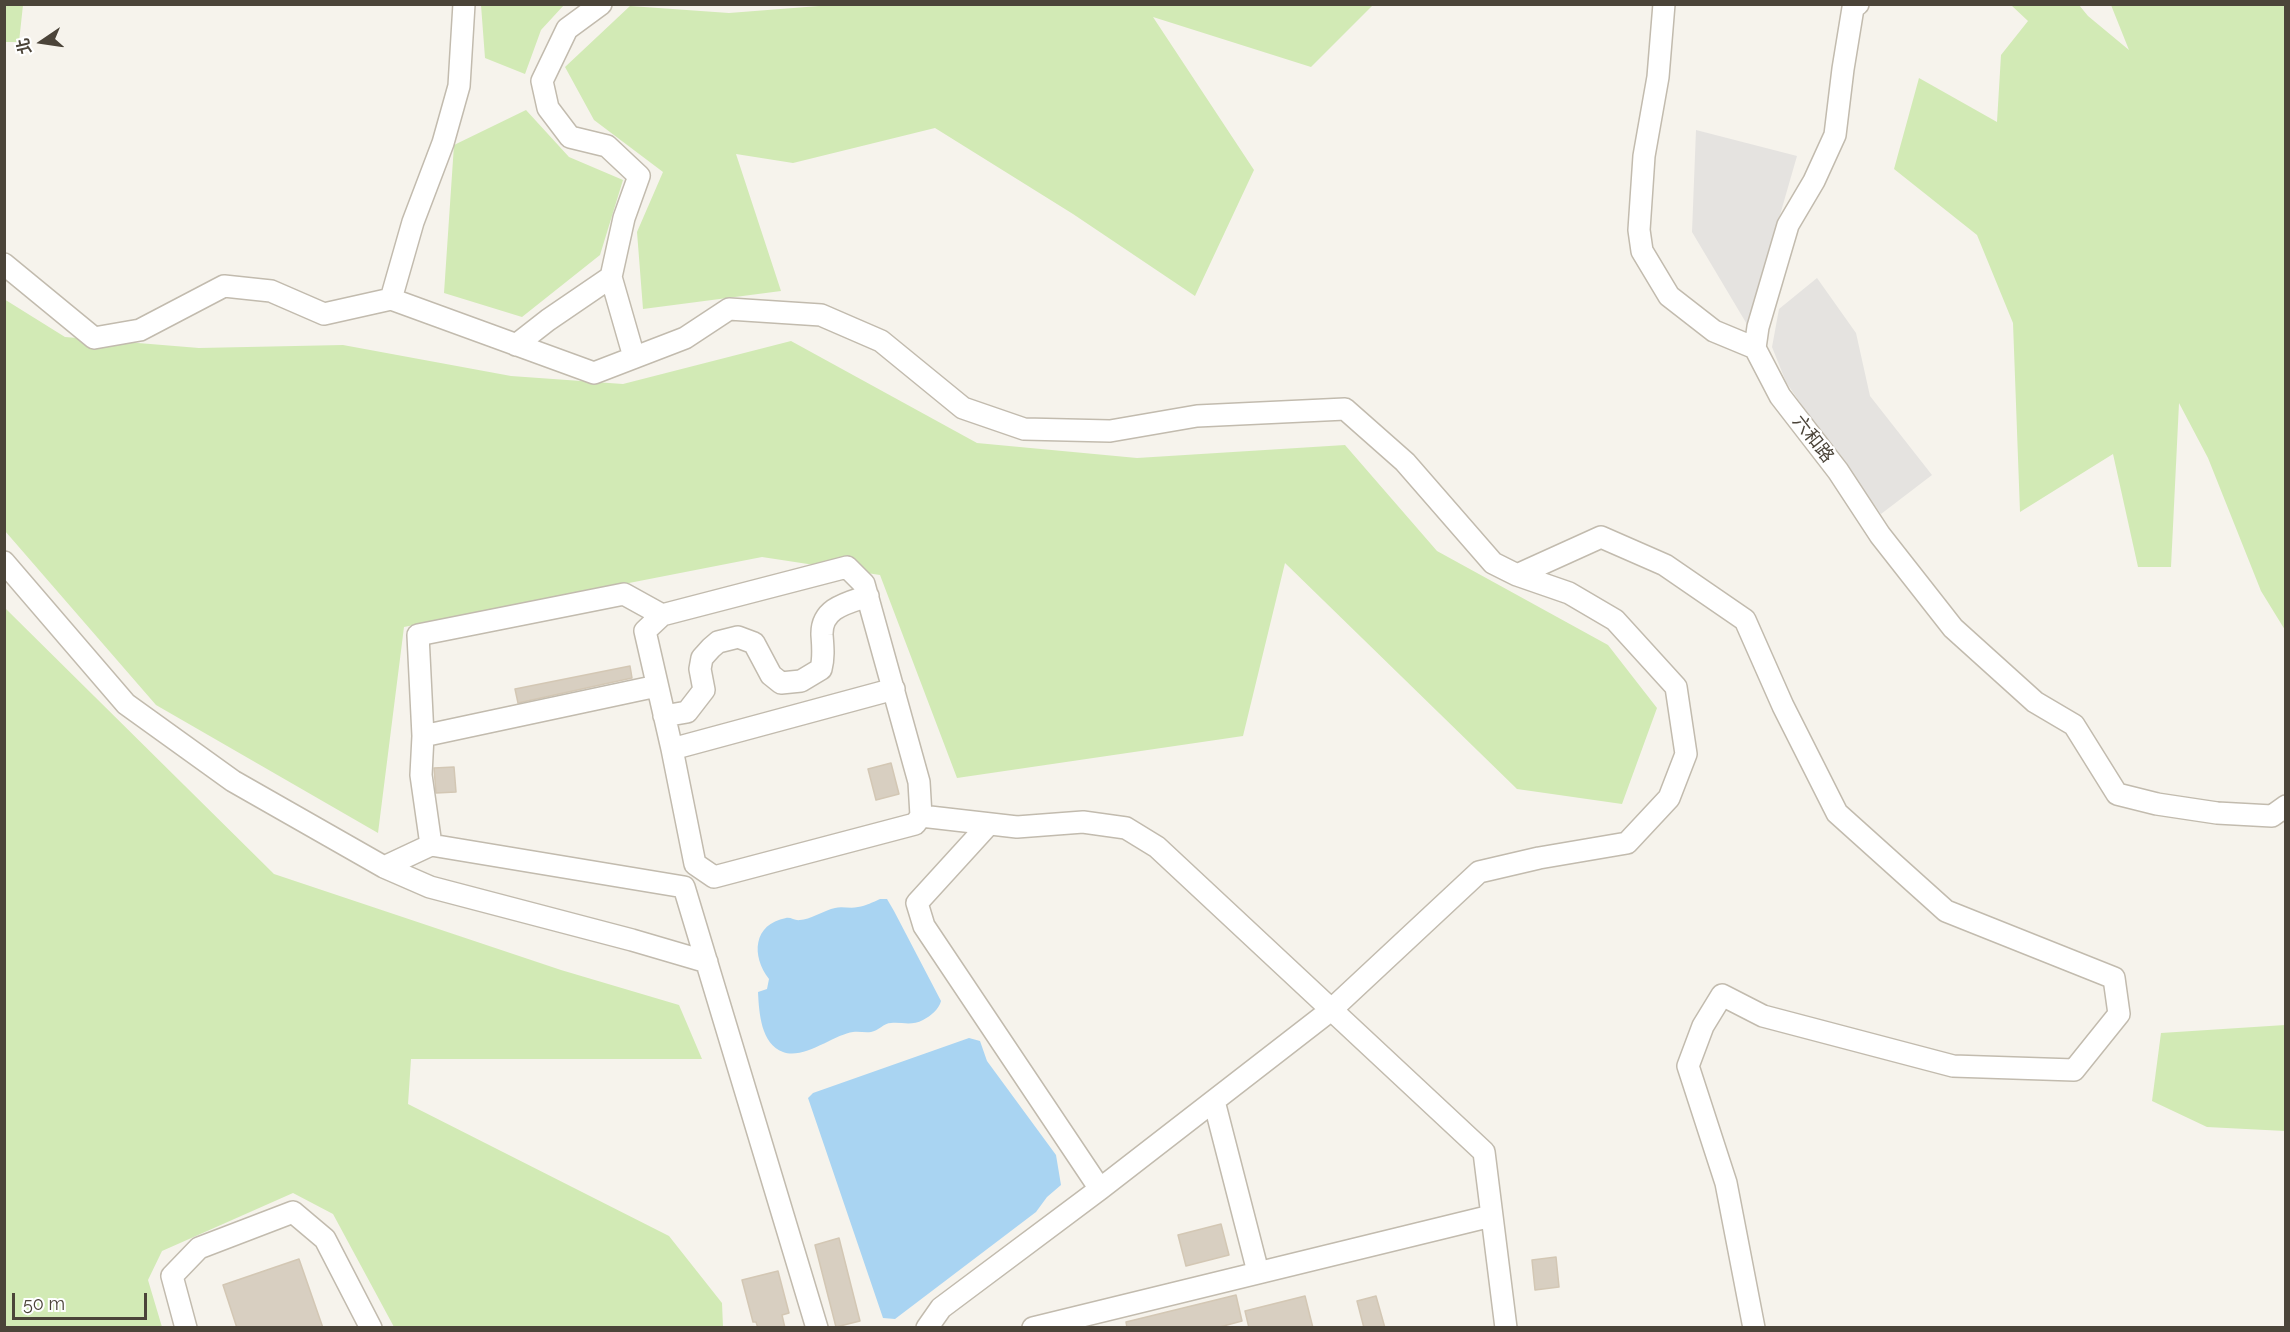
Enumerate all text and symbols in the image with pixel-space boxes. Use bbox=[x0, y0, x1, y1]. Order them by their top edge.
north arrow bbox=[12, 12, 72, 72]
text: 北 bbox=[13, 36, 35, 56]
street label: 六和路 bbox=[1788, 411, 1838, 467]
scale bar bbox=[15, 1281, 150, 1319]
text: 50 m bbox=[23, 1293, 65, 1314]

